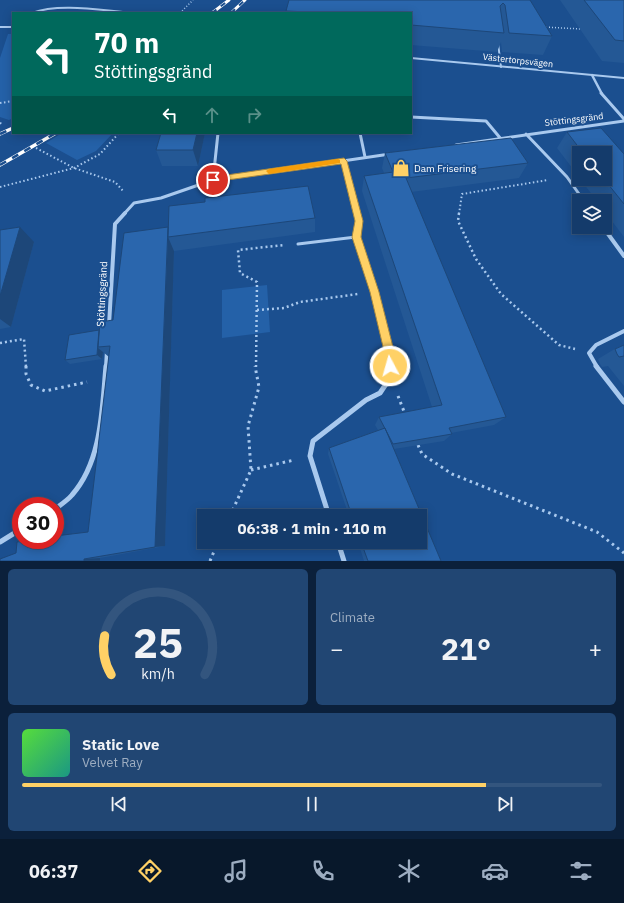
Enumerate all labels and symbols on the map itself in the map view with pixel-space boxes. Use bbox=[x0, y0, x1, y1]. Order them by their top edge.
street label: Västertorpsvägen bbox=[482, 51, 554, 69]
street label: Stöttingsgränd bbox=[544, 110, 604, 128]
shop icon: Dam Frisering bbox=[391, 158, 411, 178]
place label: Dam Frisering bbox=[414, 162, 477, 175]
pin bbox=[196, 163, 230, 197]
street label: Stöttingsgränd bbox=[94, 261, 110, 327]
position arrow bbox=[369, 345, 411, 387]
speed limit sign: 30 bbox=[12, 497, 64, 549]

